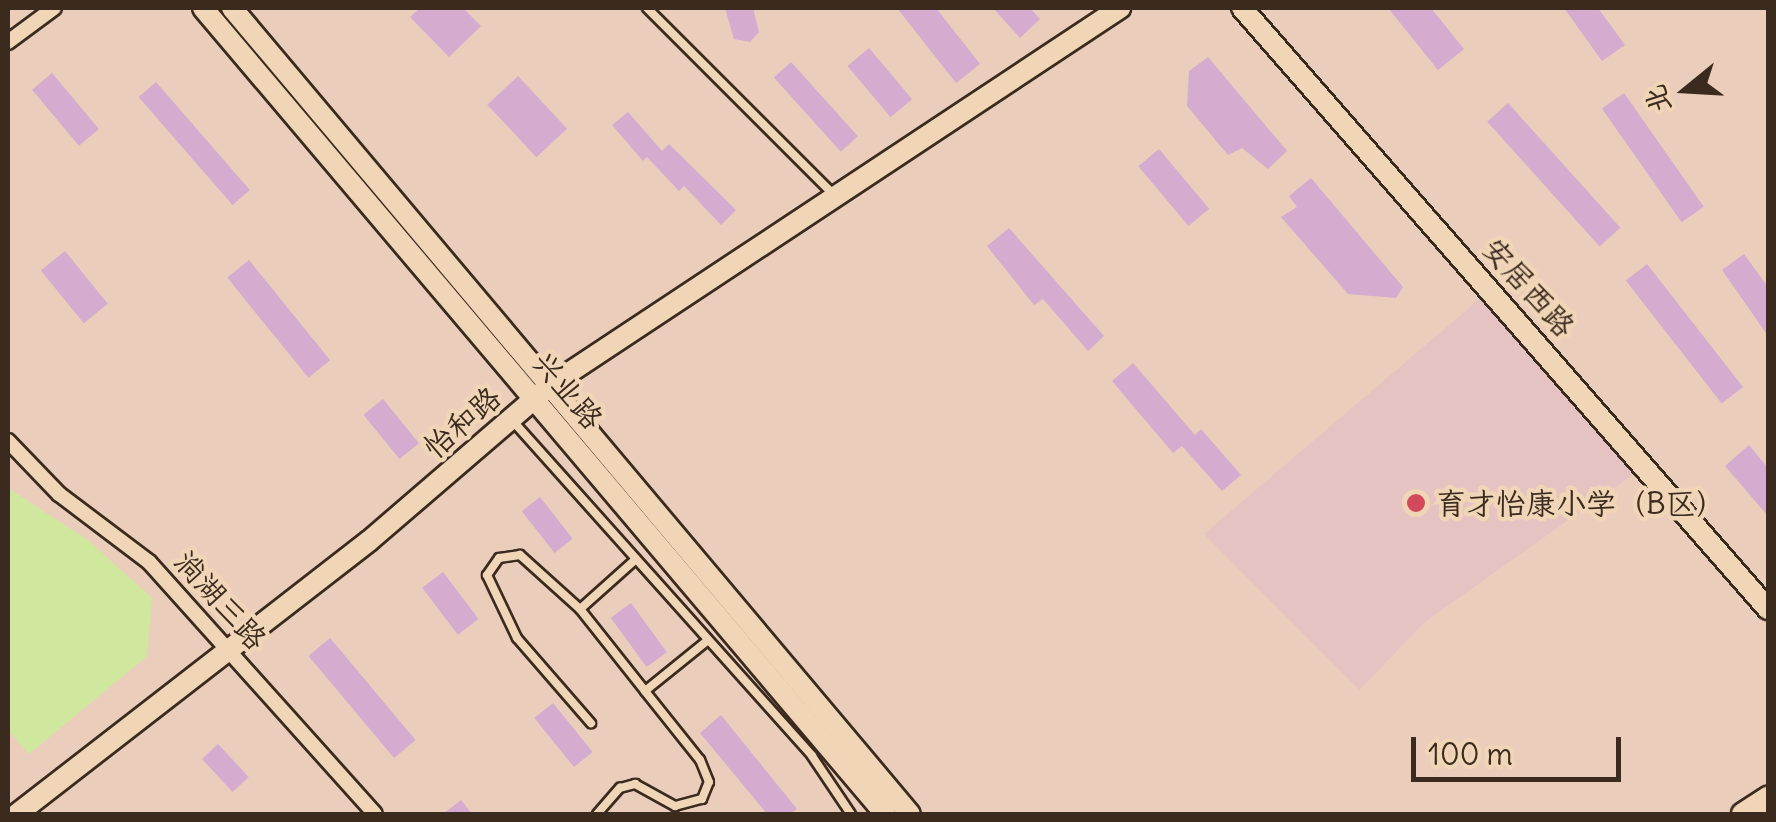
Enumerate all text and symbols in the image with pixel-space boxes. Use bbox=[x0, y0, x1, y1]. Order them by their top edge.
north arrow bbox=[1636, 40, 1736, 140]
text: 北 bbox=[1636, 80, 1679, 118]
street label: 安居西路 bbox=[1475, 230, 1583, 344]
street label: 兴业路 bbox=[525, 344, 611, 436]
street label: 怡和路 bbox=[416, 379, 508, 465]
place label: 育才怡康小学（B区） bbox=[1436, 485, 1726, 521]
marker: 育才怡康小学（B区） bbox=[1405, 492, 1427, 514]
street label: 淌湖三路 bbox=[167, 543, 275, 657]
scale bar bbox=[1416, 717, 1626, 779]
text: 100 m bbox=[1428, 735, 1513, 773]

